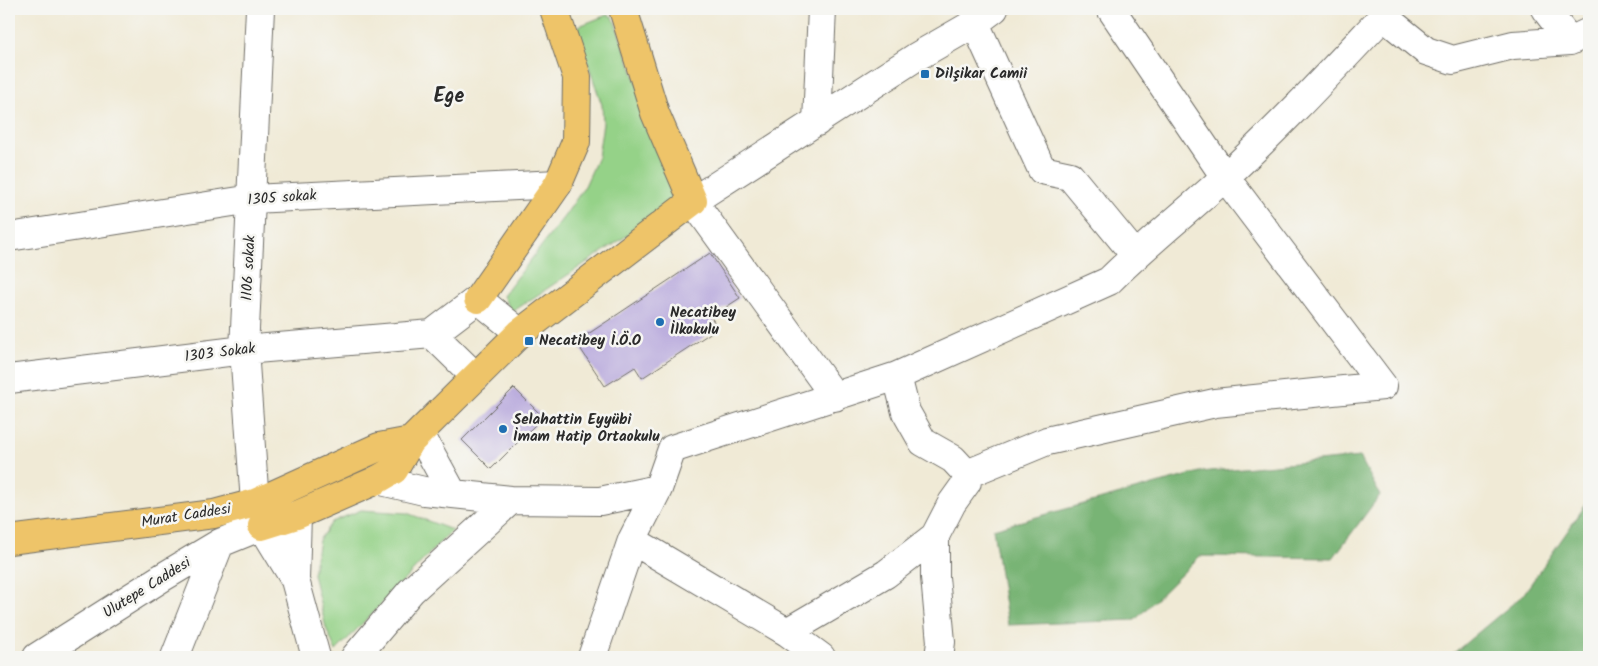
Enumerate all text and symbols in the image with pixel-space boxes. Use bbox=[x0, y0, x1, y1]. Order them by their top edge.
place label: Dilşikar Camii bbox=[935, 62, 1028, 86]
marker: Dilşikar Camii bbox=[919, 68, 931, 80]
district label: Ege bbox=[434, 81, 464, 113]
street label: 1305 sokak bbox=[247, 184, 318, 212]
street label: 1106 sokak bbox=[235, 234, 263, 301]
place label: Necatibey İlkokulu bbox=[670, 301, 736, 342]
marker: Necatibey İlkokulu bbox=[654, 316, 666, 328]
place label: Necatibey İ.Ö.O bbox=[539, 329, 642, 353]
marker: Necatibey İ.Ö.O bbox=[523, 335, 535, 347]
street label: 1303 Sokak bbox=[183, 337, 258, 369]
place label: Selahattin Eyyübi İmam Hatip Ortaokulu bbox=[513, 408, 660, 449]
marker: Selahattin Eyyübi İmam Hatip Ortaokulu bbox=[497, 423, 509, 435]
street label: Murat Caddesi bbox=[139, 497, 234, 535]
street label: Ulutepe Caddesi bbox=[98, 551, 197, 625]

